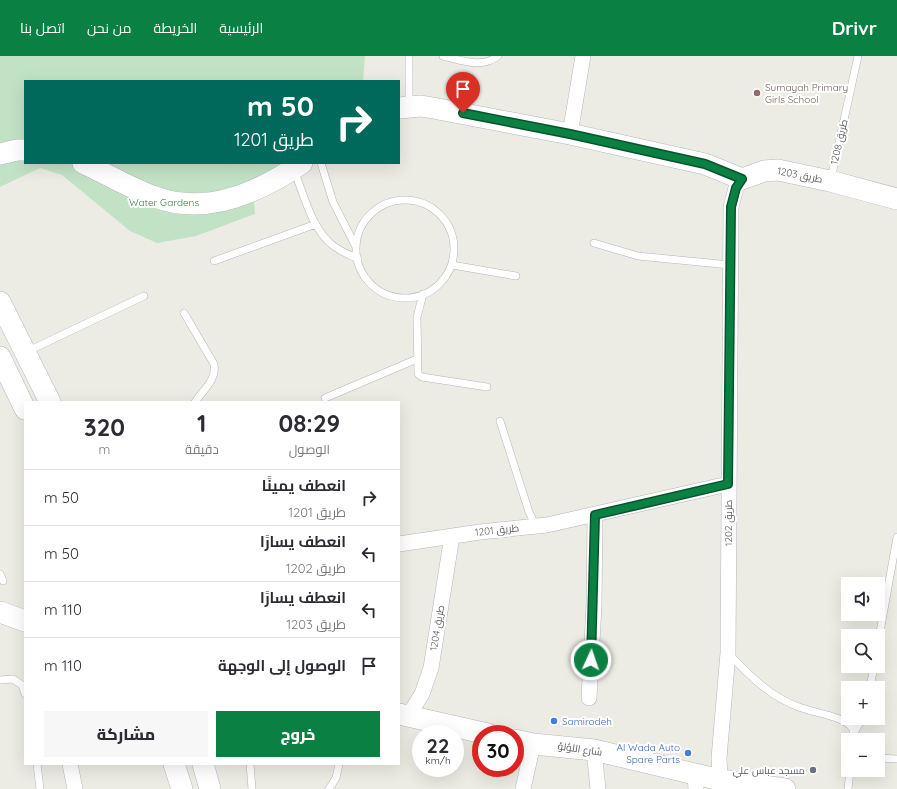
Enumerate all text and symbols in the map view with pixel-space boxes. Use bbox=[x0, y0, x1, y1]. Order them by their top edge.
text: Drivr bbox=[832, 16, 877, 40]
text: اتصل بنا bbox=[20, 19, 65, 37]
text: من نحن bbox=[87, 19, 132, 37]
text: الخريطة bbox=[154, 19, 197, 37]
text: الرئيسية bbox=[219, 19, 263, 37]
pin bbox=[446, 72, 480, 113]
icon: arrive bbox=[452, 78, 474, 100]
place label: Sumayah Primary Girls School bbox=[765, 81, 848, 106]
text: 50 m bbox=[247, 88, 314, 123]
marker: Sumayah Primary Girls School bbox=[752, 88, 762, 98]
icon: right bbox=[328, 96, 380, 148]
street label: طريق 1208 bbox=[827, 118, 851, 166]
text: طريق 1201 bbox=[234, 128, 314, 151]
street label: طريق 1203 bbox=[776, 164, 824, 186]
park label: Water Gardens bbox=[129, 196, 199, 209]
text: 1 bbox=[197, 408, 206, 438]
text: 08:29 bbox=[278, 408, 340, 438]
text: 320 bbox=[84, 412, 125, 442]
text: m bbox=[99, 441, 110, 457]
text: دقيقة bbox=[185, 441, 219, 457]
text: الوصول bbox=[289, 441, 330, 457]
text: انعطف يمينًا bbox=[262, 476, 346, 495]
icon: right bbox=[358, 487, 380, 509]
text: 50 m bbox=[44, 488, 79, 507]
street label: طريق 1202 bbox=[722, 500, 735, 546]
text: طريق 1201 bbox=[288, 504, 346, 520]
street label: طريق 1201 bbox=[474, 521, 520, 539]
text: انعطف يسارًا bbox=[260, 532, 346, 551]
icon: left bbox=[358, 543, 380, 565]
text: 50 m bbox=[44, 544, 79, 563]
text: طريق 1202 bbox=[286, 560, 346, 576]
map controls bbox=[841, 577, 885, 777]
button: sound bbox=[841, 577, 885, 621]
text: انعطف يسارًا bbox=[260, 588, 346, 607]
icon: left bbox=[358, 599, 380, 621]
text: 110 m bbox=[44, 600, 82, 619]
street label: طريق 1204 bbox=[427, 604, 447, 652]
text: طريق 1203 bbox=[286, 616, 346, 632]
button: search bbox=[841, 629, 885, 673]
position arrow bbox=[570, 639, 612, 681]
icon: arrive bbox=[358, 655, 380, 677]
text: 110 m bbox=[44, 656, 82, 675]
text: الوصول إلى الوجهة bbox=[218, 656, 346, 675]
button: + bbox=[841, 681, 885, 725]
button: مشاركة bbox=[44, 711, 208, 757]
button: خروج bbox=[216, 711, 380, 757]
place label: Samirodeh bbox=[562, 715, 612, 728]
marker: Samirodeh bbox=[549, 716, 559, 726]
speed limit sign: 30 bbox=[472, 725, 524, 777]
text: 22 bbox=[427, 733, 449, 758]
button: − bbox=[841, 733, 885, 777]
street label: شارع اللؤلؤ bbox=[557, 739, 603, 759]
place label: Al Wada Auto Spare Parts bbox=[617, 741, 680, 766]
marker: Al Wada Auto Spare Parts bbox=[683, 748, 693, 758]
text: km/h bbox=[425, 754, 451, 767]
place label: مسجد عباس علي bbox=[733, 764, 805, 778]
marker: مسجد عباس علي bbox=[808, 765, 818, 775]

